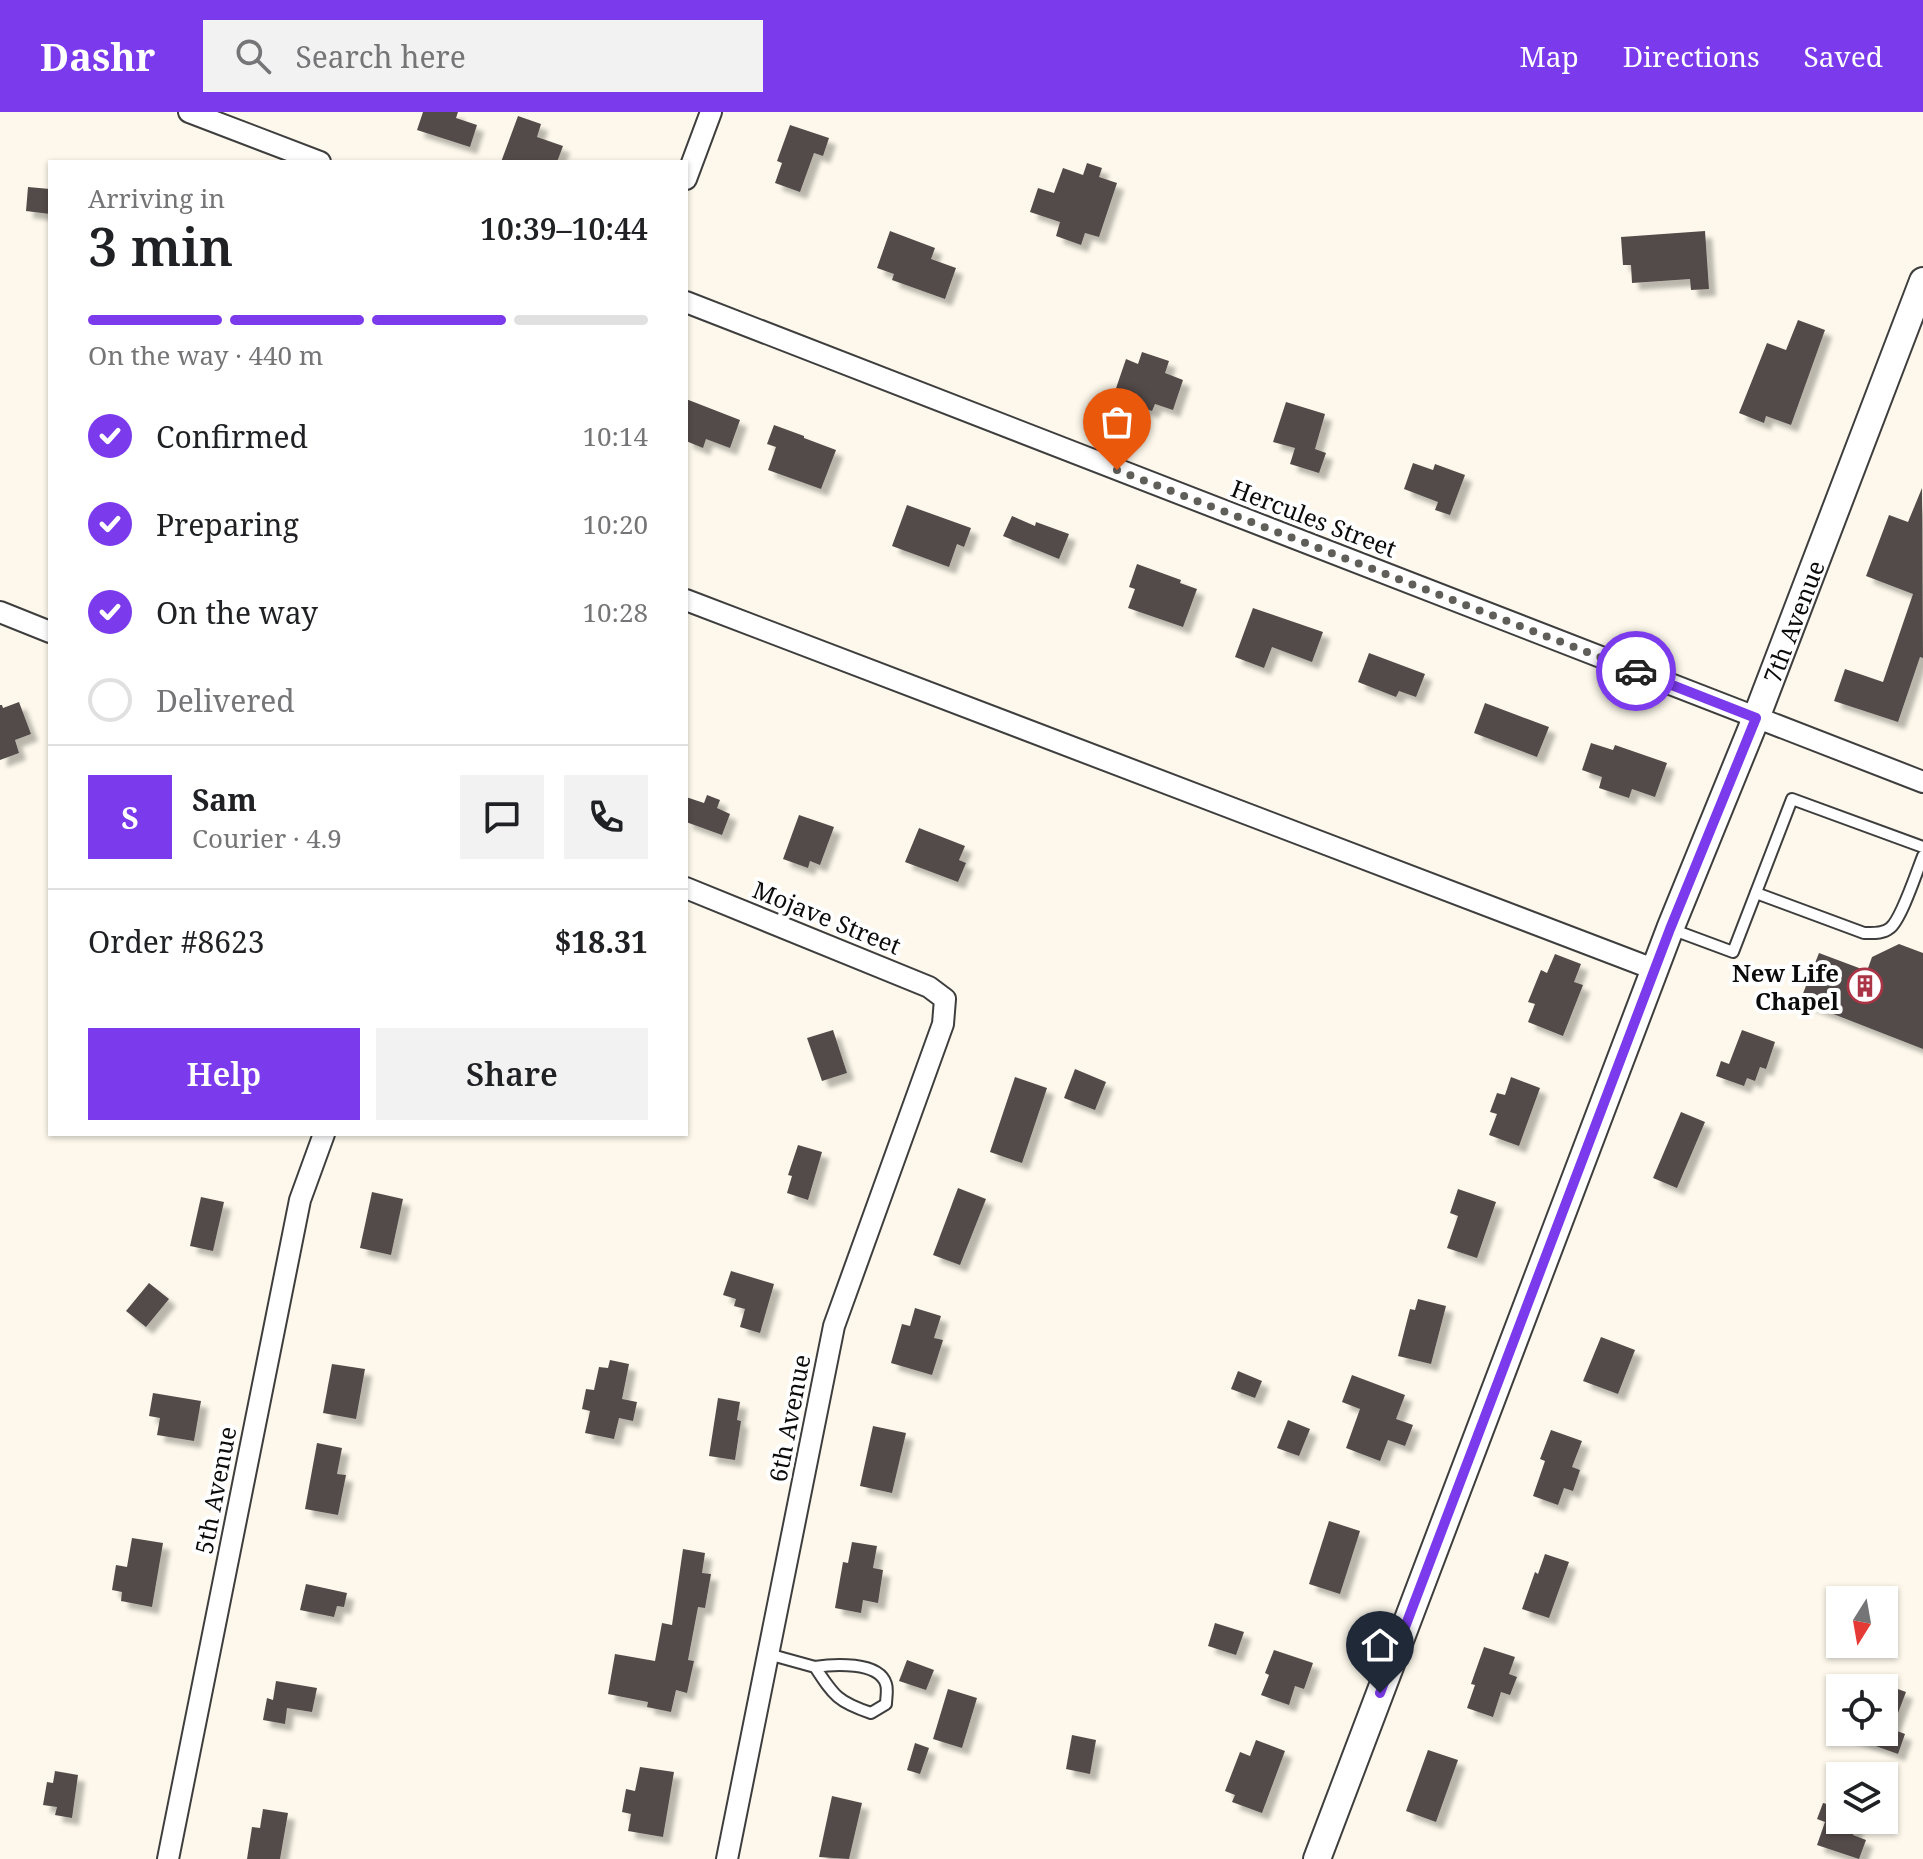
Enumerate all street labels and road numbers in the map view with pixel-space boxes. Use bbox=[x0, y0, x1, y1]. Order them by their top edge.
street label: Hercules Street bbox=[1227, 471, 1401, 565]
street label: 7th Avenue bbox=[1754, 555, 1831, 688]
street label: Mojave Street bbox=[748, 872, 906, 962]
street label: 6th Avenue bbox=[760, 1351, 818, 1485]
street label: 5th Avenue bbox=[186, 1423, 244, 1557]

